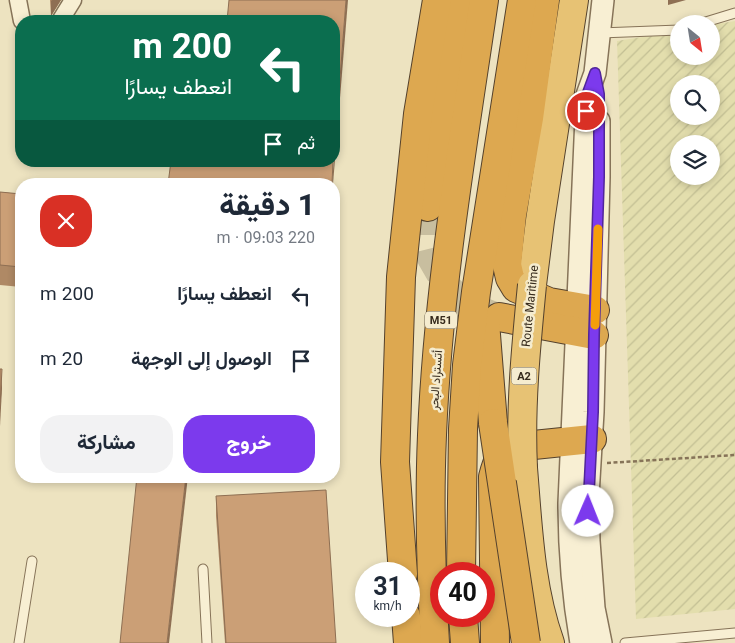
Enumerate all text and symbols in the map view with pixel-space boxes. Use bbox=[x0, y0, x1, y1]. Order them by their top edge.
north arrow bbox=[670, 15, 720, 65]
map controls bbox=[670, 15, 720, 185]
text: 200 m bbox=[133, 22, 232, 77]
icon: left bbox=[250, 35, 315, 100]
text: انعطف يسارًا bbox=[125, 71, 232, 106]
button: search bbox=[670, 75, 720, 125]
pin bbox=[565, 90, 607, 132]
icon: arrive bbox=[572, 97, 600, 125]
icon: arrive bbox=[259, 130, 287, 158]
text: ثم bbox=[297, 130, 315, 159]
button: layers bbox=[670, 135, 720, 185]
text: 1 دقيقة bbox=[219, 184, 315, 231]
button: close bbox=[40, 195, 92, 247]
text: 220 m · 09:03 bbox=[217, 227, 315, 252]
street label: Route Maritime bbox=[518, 264, 544, 348]
text: 200 m bbox=[40, 281, 94, 310]
text: انعطف يسارًا bbox=[177, 281, 272, 310]
icon: left bbox=[287, 282, 315, 310]
road number: M51 bbox=[425, 312, 457, 328]
text: 20 m bbox=[40, 346, 83, 375]
text: الوصول إلى الوجهة bbox=[131, 346, 272, 375]
icon: arrive bbox=[287, 347, 315, 375]
street label: أتستراد البحر bbox=[426, 349, 448, 411]
road number: A2 bbox=[512, 368, 536, 384]
button: مشاركة bbox=[40, 415, 173, 473]
button: خروج bbox=[183, 415, 315, 473]
position arrow bbox=[561, 484, 613, 536]
speed limit sign: 40 bbox=[430, 562, 495, 627]
text: 31 bbox=[373, 569, 402, 608]
text: km/h bbox=[373, 598, 402, 616]

